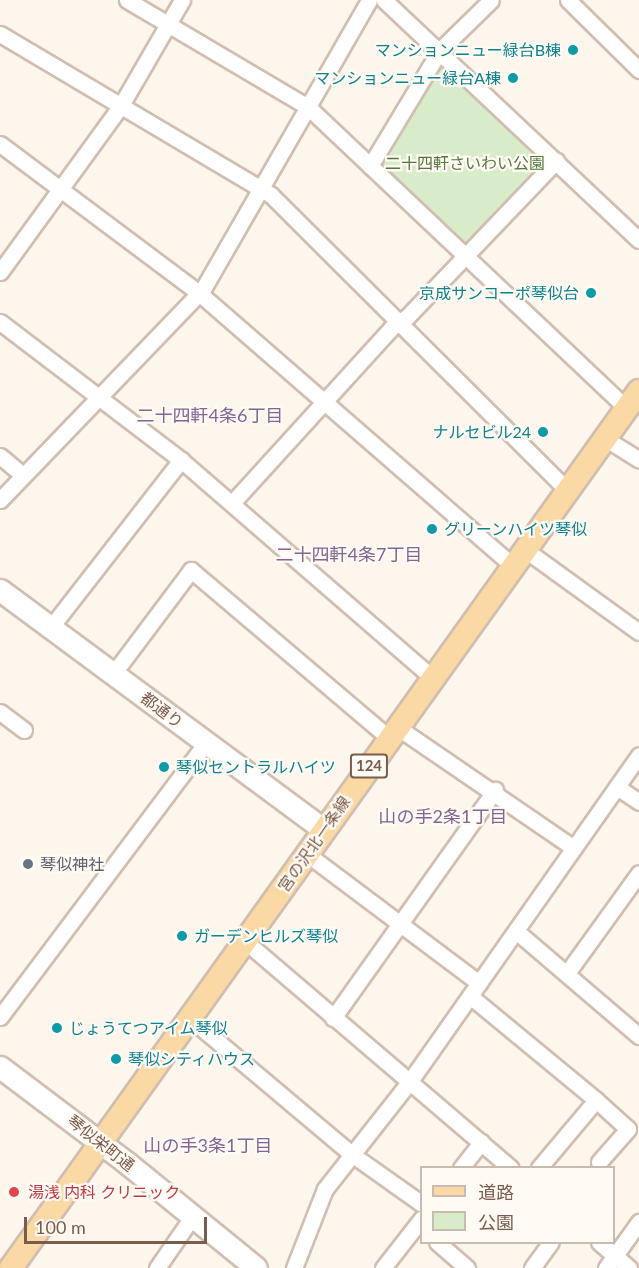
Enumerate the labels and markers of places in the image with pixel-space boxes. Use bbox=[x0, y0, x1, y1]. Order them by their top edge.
place label: マンションニュー緑台B棟 bbox=[375, 40, 561, 60]
marker: マンションニュー緑台B棟 bbox=[566, 43, 580, 57]
place label: マンションニュー緑台A棟 bbox=[314, 68, 501, 88]
marker: マンションニュー緑台A棟 bbox=[506, 71, 520, 85]
place label: 京成サンコーポ琴似台 bbox=[419, 283, 579, 303]
marker: 京成サンコーポ琴似台 bbox=[584, 286, 598, 300]
place label: ナルセビル24 bbox=[432, 422, 531, 442]
marker: ナルセビル24 bbox=[536, 425, 550, 439]
place label: グリーンハイツ琴似 bbox=[444, 519, 588, 539]
marker: グリーンハイツ琴似 bbox=[425, 522, 439, 536]
place label: 琴似セントラルハイツ bbox=[176, 757, 336, 777]
marker: 琴似セントラルハイツ bbox=[157, 760, 171, 774]
place label: 琴似神社 bbox=[40, 854, 104, 874]
marker: 琴似神社 bbox=[21, 857, 35, 871]
place label: ガーデンヒルズ琴似 bbox=[194, 926, 338, 946]
marker: ガーデンヒルズ琴似 bbox=[175, 929, 189, 943]
place label: じょうてつアイム琴似 bbox=[69, 1018, 229, 1038]
marker: じょうてつアイム琴似 bbox=[50, 1021, 64, 1035]
place label: 琴似シティハウス bbox=[128, 1049, 256, 1069]
marker: 琴似シティハウス bbox=[109, 1052, 123, 1066]
place label: 湯浅 内科 クリニック bbox=[28, 1182, 180, 1202]
marker: 湯浅 内科 クリニック bbox=[5, 1183, 23, 1201]

